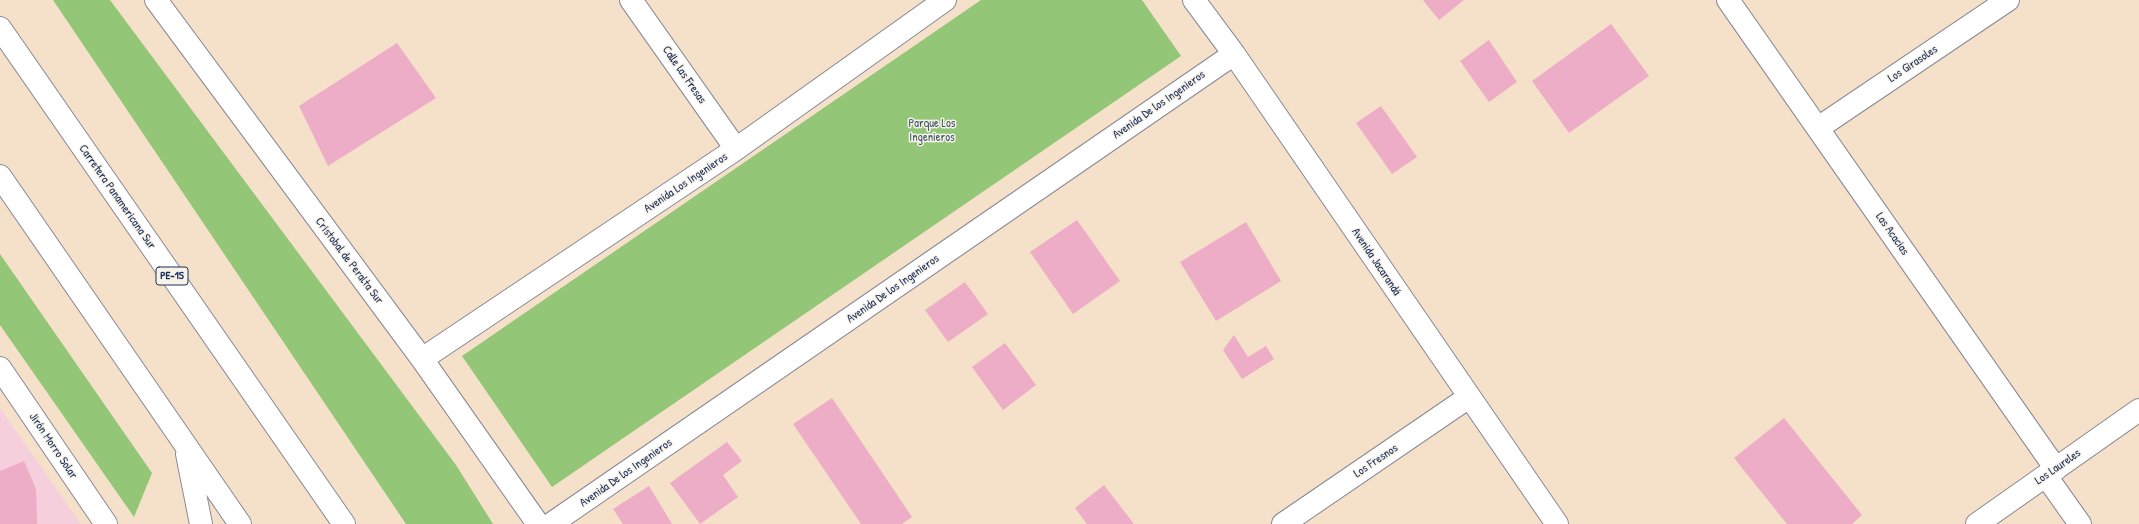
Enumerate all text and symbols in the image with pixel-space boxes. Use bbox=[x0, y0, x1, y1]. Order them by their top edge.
street label: Los Girasoles bbox=[1886, 42, 1940, 86]
street label: Calle las Fresas bbox=[659, 43, 709, 107]
street label: Avenida De los Ingenieros bbox=[1110, 68, 1208, 142]
park label: Parque Los Ingenieros bbox=[909, 117, 955, 145]
street label: Carretera Panamericana Sur bbox=[75, 142, 159, 252]
street label: Avenida Los Ingenieros bbox=[641, 150, 731, 216]
street label: Las Acacias bbox=[1872, 210, 1912, 258]
street label: Cristobal de Peralta Sur bbox=[312, 215, 386, 307]
street label: Avenida Jacarandá bbox=[1348, 226, 1404, 298]
street label: Avenida De los Ingenieros bbox=[844, 252, 942, 326]
road number: PE-1S bbox=[156, 267, 188, 285]
street label: Jirón Morro Solar bbox=[26, 410, 80, 482]
street label: Avenida De los Ingenieros bbox=[577, 436, 675, 510]
street label: Los Fresnos bbox=[1351, 441, 1401, 481]
street label: Los Laureles bbox=[2032, 446, 2084, 488]

